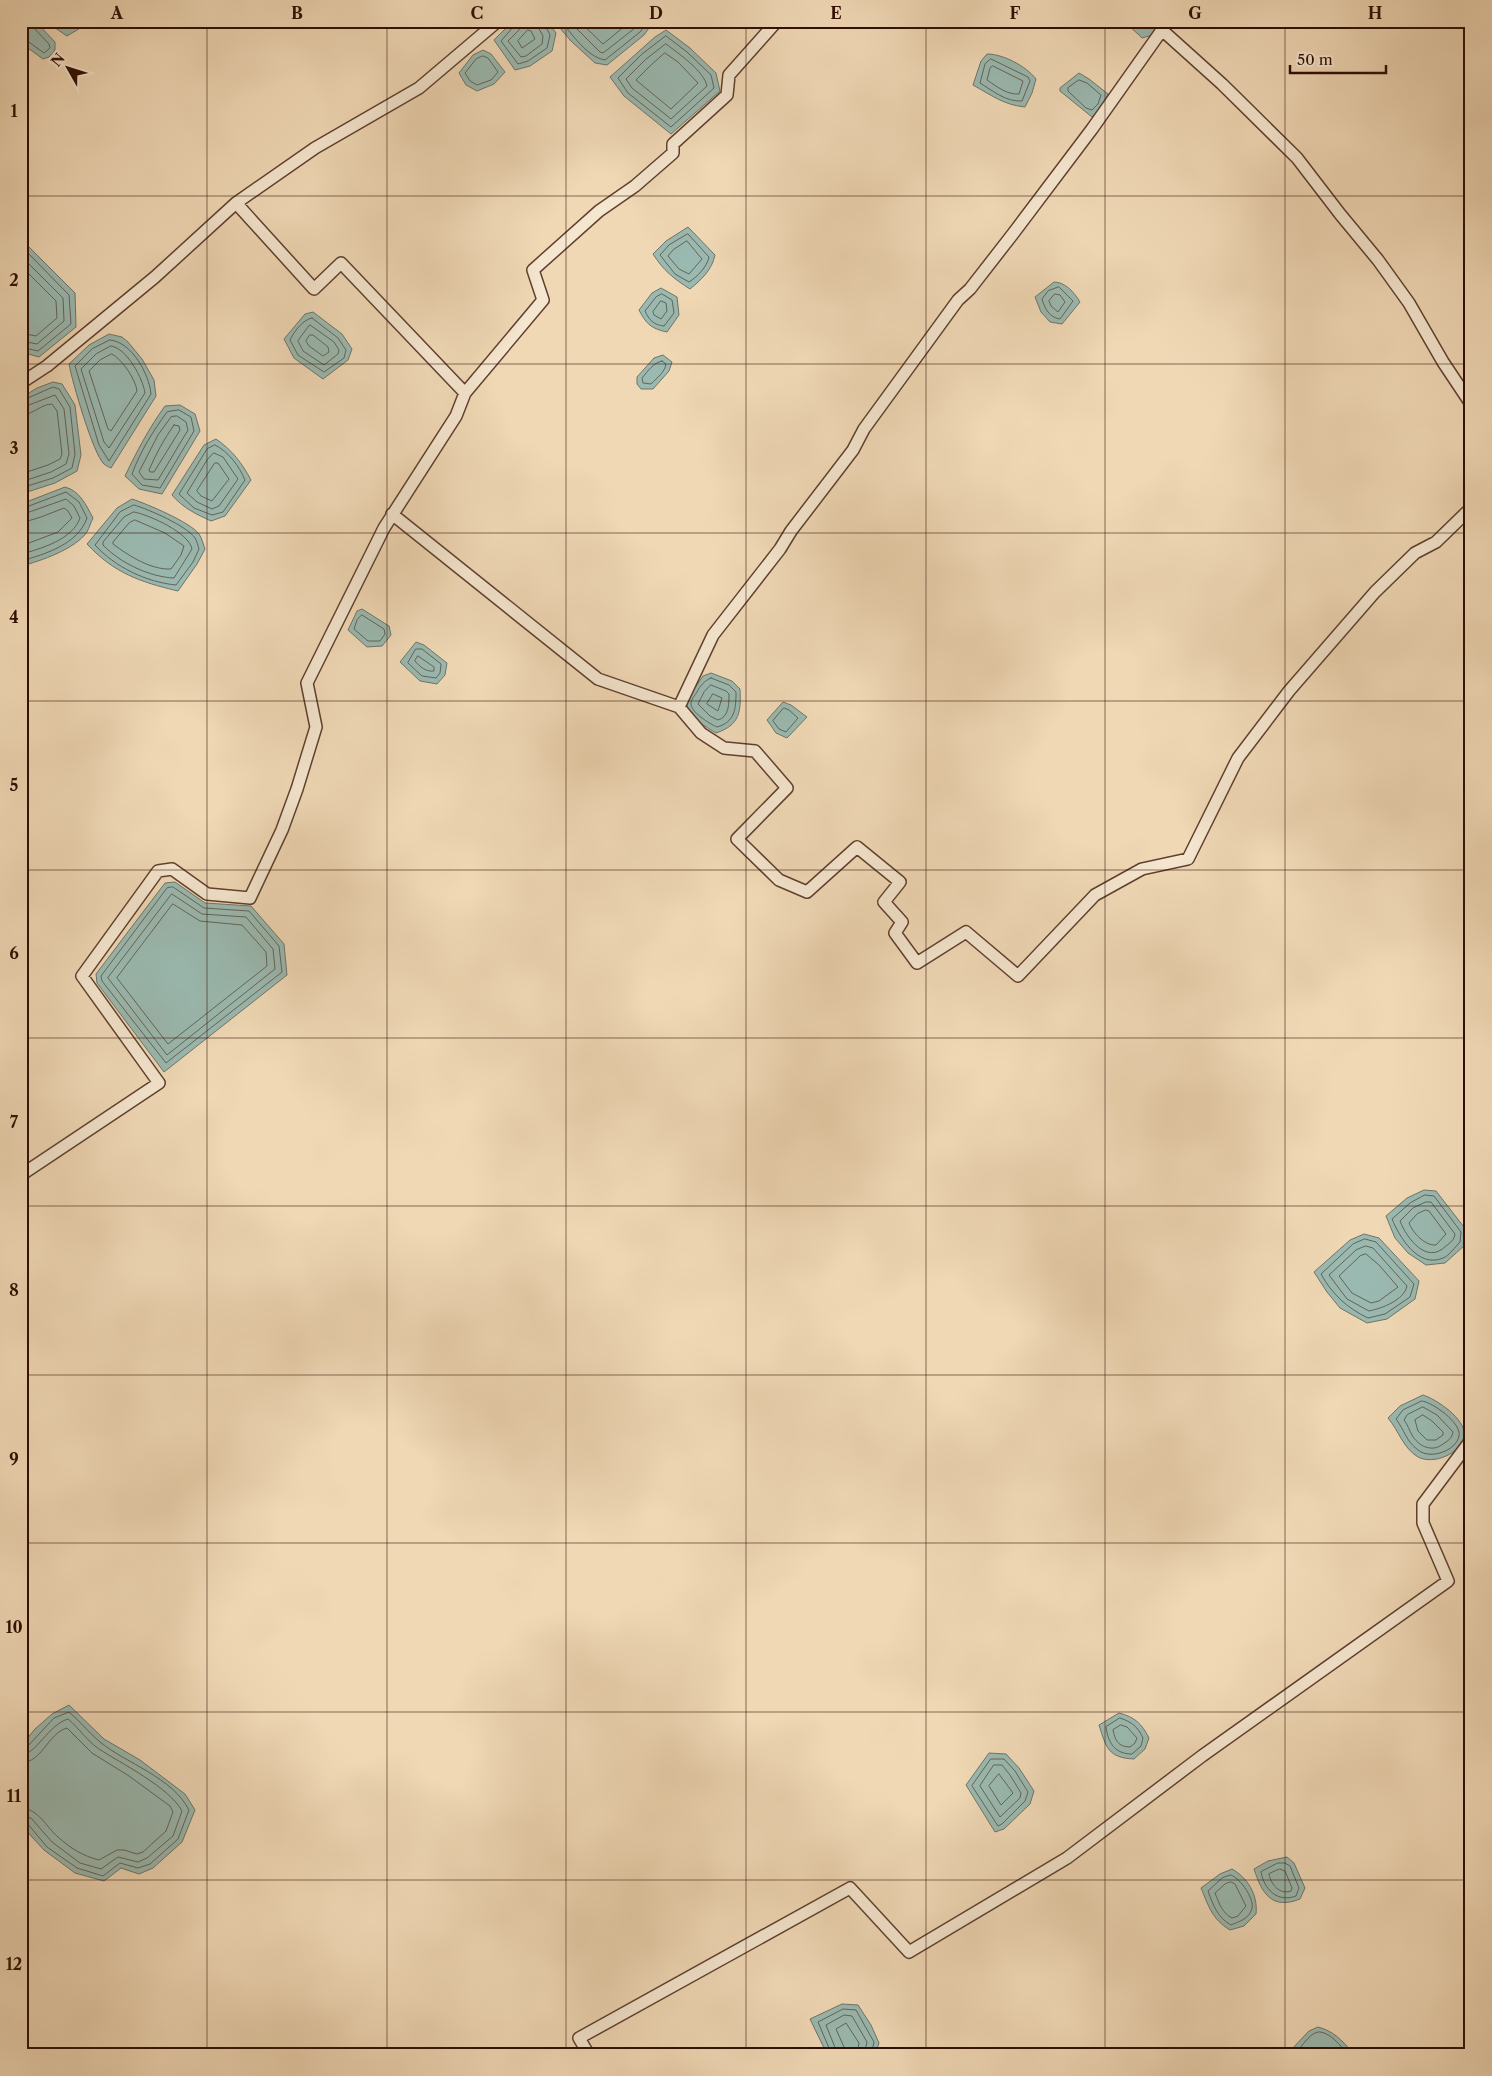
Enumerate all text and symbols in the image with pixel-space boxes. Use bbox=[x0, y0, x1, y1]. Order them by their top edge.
text: A bbox=[110, 3, 124, 23]
text: B bbox=[291, 3, 303, 23]
text: C bbox=[471, 3, 483, 23]
text: D bbox=[649, 3, 663, 23]
text: E bbox=[830, 3, 842, 23]
text: F bbox=[1010, 3, 1021, 23]
text: G bbox=[1188, 3, 1202, 23]
text: H bbox=[1368, 3, 1382, 23]
north arrow bbox=[42, 42, 92, 92]
scale bar bbox=[1290, 42, 1386, 74]
text: N bbox=[47, 49, 69, 70]
text: 50 m bbox=[1297, 50, 1333, 69]
text: 1 bbox=[10, 101, 18, 121]
text: 2 bbox=[9, 270, 19, 290]
text: 3 bbox=[9, 438, 19, 458]
text: 4 bbox=[9, 607, 19, 627]
text: 5 bbox=[10, 775, 19, 795]
text: 6 bbox=[9, 943, 19, 963]
text: 7 bbox=[10, 1112, 19, 1132]
text: 8 bbox=[9, 1280, 19, 1300]
text: 9 bbox=[9, 1449, 19, 1469]
text: 10 bbox=[5, 1617, 23, 1637]
text: 11 bbox=[7, 1786, 22, 1806]
text: 12 bbox=[6, 1954, 22, 1974]

